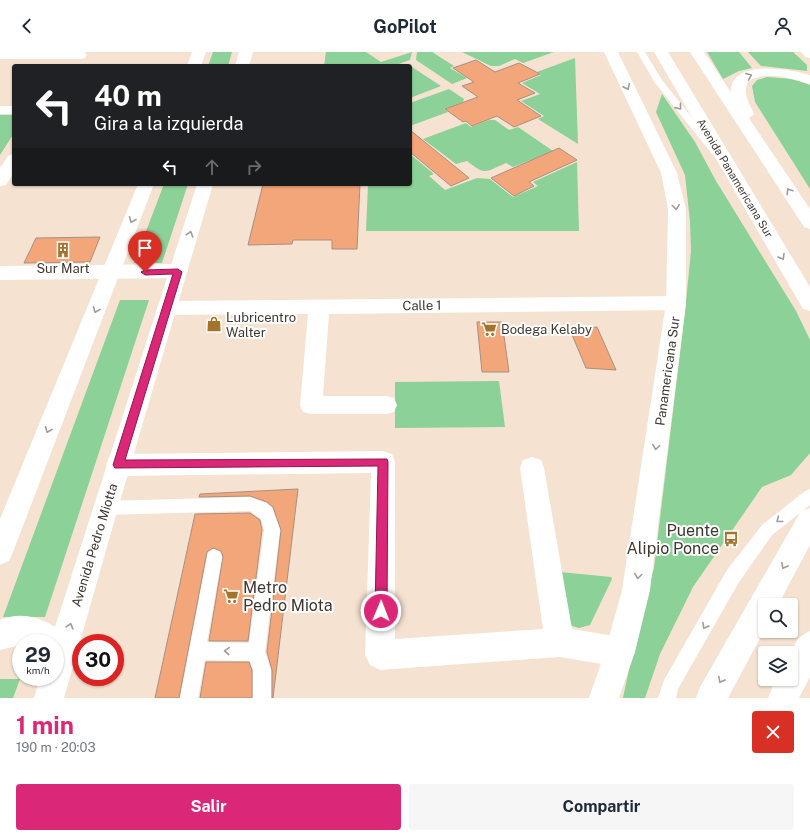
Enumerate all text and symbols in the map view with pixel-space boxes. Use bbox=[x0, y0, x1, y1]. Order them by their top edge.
icon: back bbox=[16, 15, 38, 37]
icon: person bbox=[772, 15, 794, 37]
text: GoPilot bbox=[373, 16, 437, 37]
one-way arrow bbox=[746, 72, 753, 80]
text: 40 m bbox=[94, 79, 162, 112]
icon: left bbox=[28, 80, 80, 132]
one-way arrow bbox=[622, 83, 630, 91]
one-way arrow bbox=[675, 103, 682, 110]
text: Gira a la izquierda bbox=[94, 113, 243, 134]
street label: Avenida Panamericana Sur bbox=[695, 116, 775, 240]
icon: left bbox=[159, 156, 181, 178]
icon: ahead bbox=[201, 156, 223, 178]
icon: right bbox=[243, 156, 265, 178]
one-way arrow bbox=[786, 188, 793, 195]
one-way arrow bbox=[671, 204, 680, 210]
one-way arrow bbox=[129, 216, 137, 224]
pin bbox=[128, 231, 162, 272]
one-way arrow bbox=[185, 231, 194, 238]
icon: arrive bbox=[134, 237, 156, 259]
building icon: Sur Mart bbox=[54, 241, 72, 259]
one-way arrow bbox=[777, 253, 785, 260]
place label: Sur Mart bbox=[36, 261, 90, 276]
street label: Calle 1 bbox=[402, 298, 442, 313]
one-way arrow bbox=[93, 306, 101, 313]
place label: Lubricentro Walter bbox=[226, 310, 296, 340]
shop icon: Lubricentro Walter bbox=[205, 315, 223, 333]
street label: Panamericana Sur bbox=[652, 315, 683, 427]
supermarket icon: Bodega Kelaby bbox=[480, 320, 498, 338]
place label: Bodega Kelaby bbox=[501, 322, 592, 337]
one-way arrow bbox=[45, 427, 53, 434]
one-way arrow bbox=[652, 444, 661, 450]
street label: Avenida Pedro Miotta bbox=[69, 482, 120, 609]
one-way arrow bbox=[777, 516, 784, 523]
place label: Puente Alipio Ponce bbox=[626, 521, 719, 558]
bus stop icon: Puente Alipio Ponce bbox=[722, 530, 740, 548]
one-way arrow bbox=[782, 562, 789, 569]
one-way arrow bbox=[634, 573, 643, 579]
place label: Metro Pedro Miota bbox=[243, 578, 333, 615]
supermarket icon: Metro Pedro Miota bbox=[222, 587, 240, 605]
position arrow bbox=[360, 590, 402, 632]
map controls bbox=[758, 598, 798, 686]
button: search bbox=[758, 598, 798, 638]
one-way arrow bbox=[65, 622, 74, 629]
one-way arrow bbox=[702, 622, 710, 629]
speed limit sign: 30 bbox=[72, 634, 124, 686]
text: 29 bbox=[25, 643, 51, 667]
one-way arrow bbox=[224, 646, 230, 655]
button: layers bbox=[758, 646, 798, 686]
text: km/h bbox=[26, 664, 50, 676]
one-way arrow bbox=[719, 675, 726, 683]
text: 1 min bbox=[16, 711, 74, 739]
button: close bbox=[752, 711, 794, 753]
text: 190 m · 20:03 bbox=[16, 740, 96, 755]
button: Salir bbox=[16, 784, 401, 830]
button: Compartir bbox=[409, 784, 794, 830]

